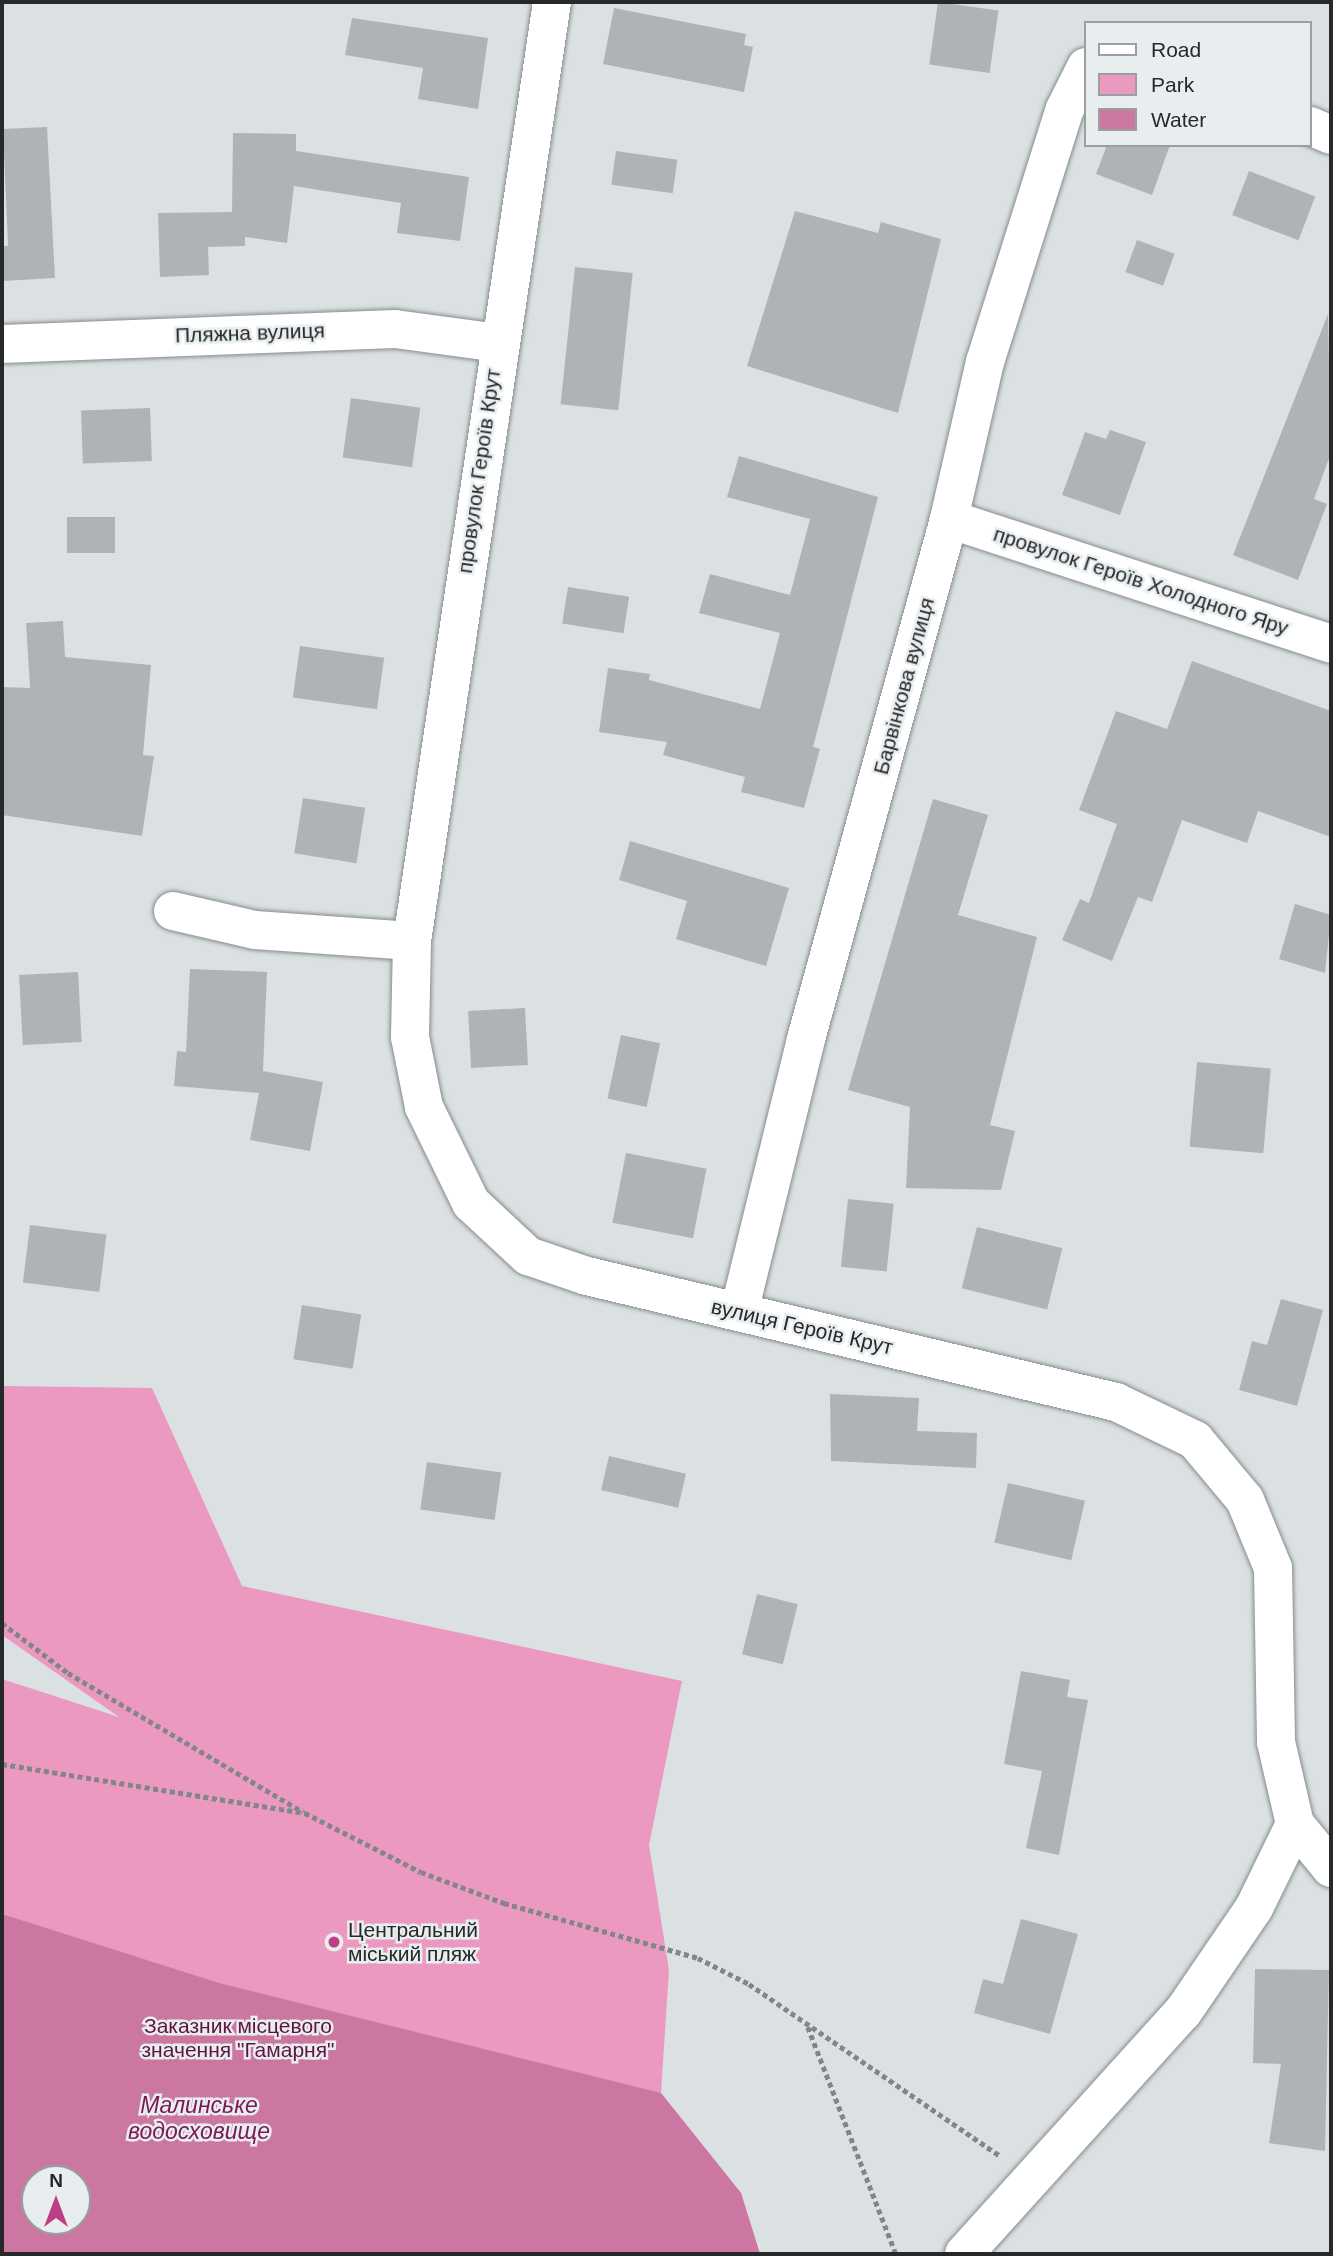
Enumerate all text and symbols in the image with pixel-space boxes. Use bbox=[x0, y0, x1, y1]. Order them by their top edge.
legend bbox=[1084, 21, 1312, 147]
text: Road bbox=[1151, 38, 1201, 61]
text: Park bbox=[1151, 73, 1194, 96]
text: Water bbox=[1151, 108, 1206, 131]
street label: Пляжна вулиця bbox=[175, 318, 325, 348]
street label: провулок Героїв Крут bbox=[452, 367, 506, 575]
street label: провулок Героїв Холодного Яру bbox=[990, 521, 1292, 641]
street label: Барвінкова вулиця bbox=[868, 595, 940, 777]
street label: вулиця Героїв Крут bbox=[709, 1294, 895, 1360]
place label: Центральний міський пляж bbox=[348, 1917, 478, 1967]
marker: Центральний міський пляж bbox=[326, 1934, 342, 1950]
park label: Заказник місцевого значення "Гамарня" bbox=[141, 2013, 335, 2063]
water label: Малинське водосховище bbox=[128, 2091, 270, 2145]
north arrow bbox=[21, 2165, 91, 2235]
text: N bbox=[49, 2170, 63, 2191]

